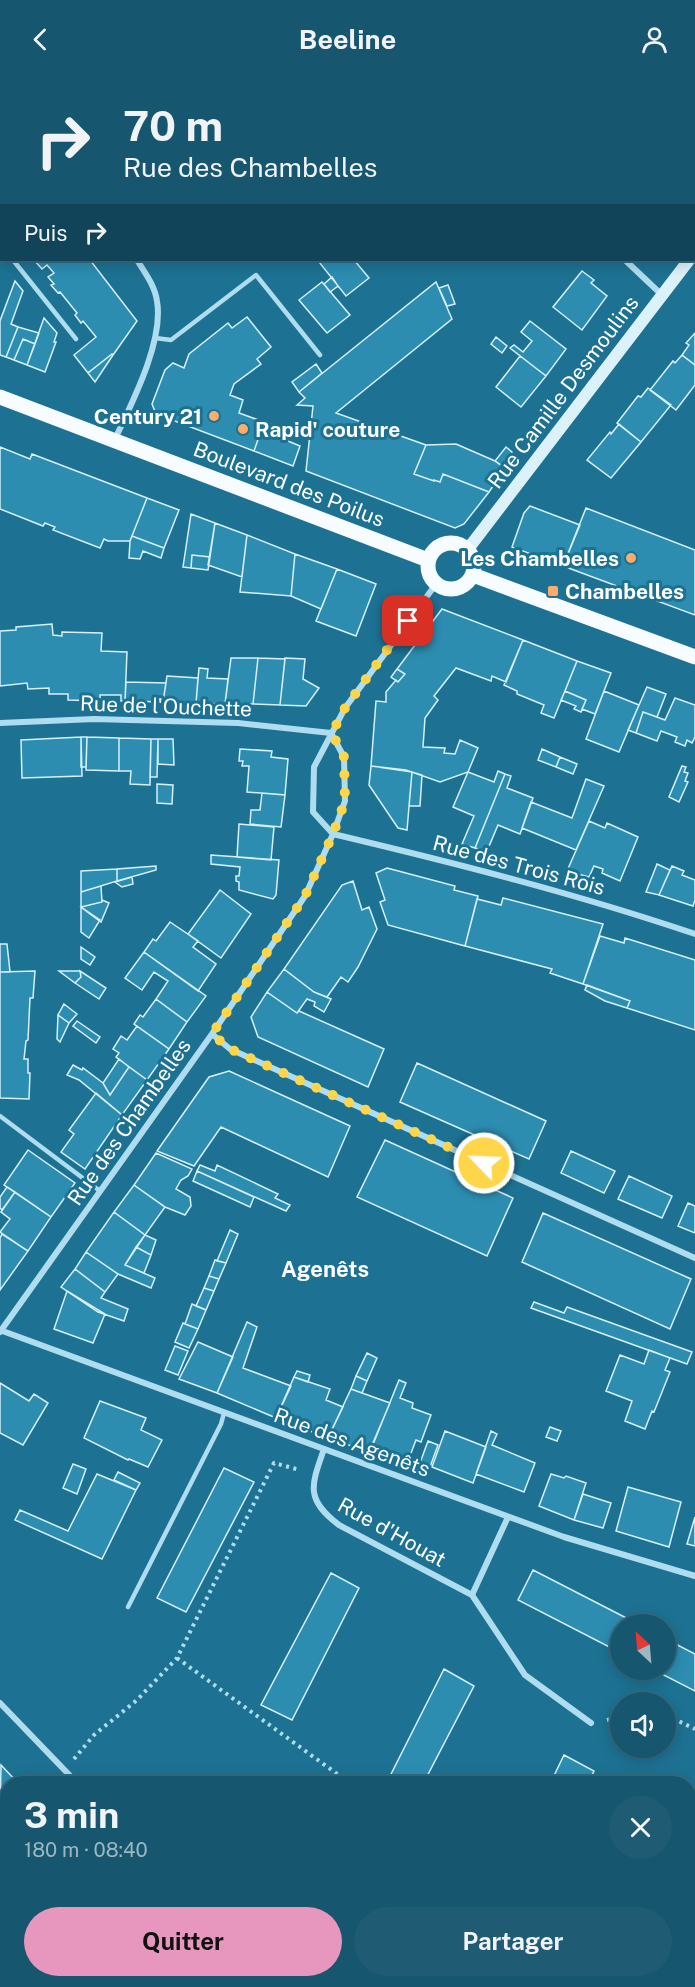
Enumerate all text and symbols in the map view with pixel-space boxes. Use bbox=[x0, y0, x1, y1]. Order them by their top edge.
icon: back bbox=[24, 23, 57, 56]
text: Beeline bbox=[299, 23, 396, 55]
icon: person bbox=[638, 23, 671, 56]
text: 70 m bbox=[123, 101, 223, 150]
icon: right bbox=[24, 102, 102, 180]
text: Rue des Chambelles bbox=[123, 151, 377, 183]
icon: right bbox=[79, 216, 112, 249]
text: Puis bbox=[24, 220, 67, 246]
street label: Rue Camille Desmoulins bbox=[482, 291, 644, 493]
place label: Century 21 bbox=[94, 404, 202, 429]
marker: Century 21 bbox=[207, 409, 221, 423]
place label: Rapid' couture bbox=[255, 417, 400, 442]
marker: Rapid' couture bbox=[236, 422, 250, 436]
street label: Boulevard des Poilus bbox=[190, 436, 388, 532]
place label: Les Chambelles bbox=[460, 546, 619, 571]
marker: Les Chambelles bbox=[624, 551, 638, 565]
place label: Chambelles bbox=[565, 579, 684, 604]
marker: Chambelles bbox=[546, 584, 560, 598]
pin bbox=[382, 595, 433, 646]
icon: arrive bbox=[391, 604, 424, 637]
street label: Rue de l'Ouchette bbox=[80, 691, 252, 721]
street label: Rue des Trois Rois bbox=[430, 830, 608, 900]
street label: Rue des Chambelles bbox=[62, 1034, 196, 1210]
position arrow bbox=[452, 1131, 516, 1195]
district label: Agenêts bbox=[281, 1256, 369, 1282]
street label: Rue des Agenêts bbox=[271, 1402, 433, 1482]
street label: Rue d'Houat bbox=[334, 1492, 450, 1572]
north arrow bbox=[610, 1614, 676, 1680]
map controls bbox=[610, 1614, 676, 1758]
button: sound bbox=[610, 1692, 676, 1758]
text: 3 min bbox=[24, 1794, 119, 1836]
button: close bbox=[609, 1796, 672, 1859]
text: 180 m · 08:40 bbox=[24, 1838, 148, 1862]
button: Quitter bbox=[24, 1907, 342, 1976]
button: Partager bbox=[354, 1907, 672, 1976]

